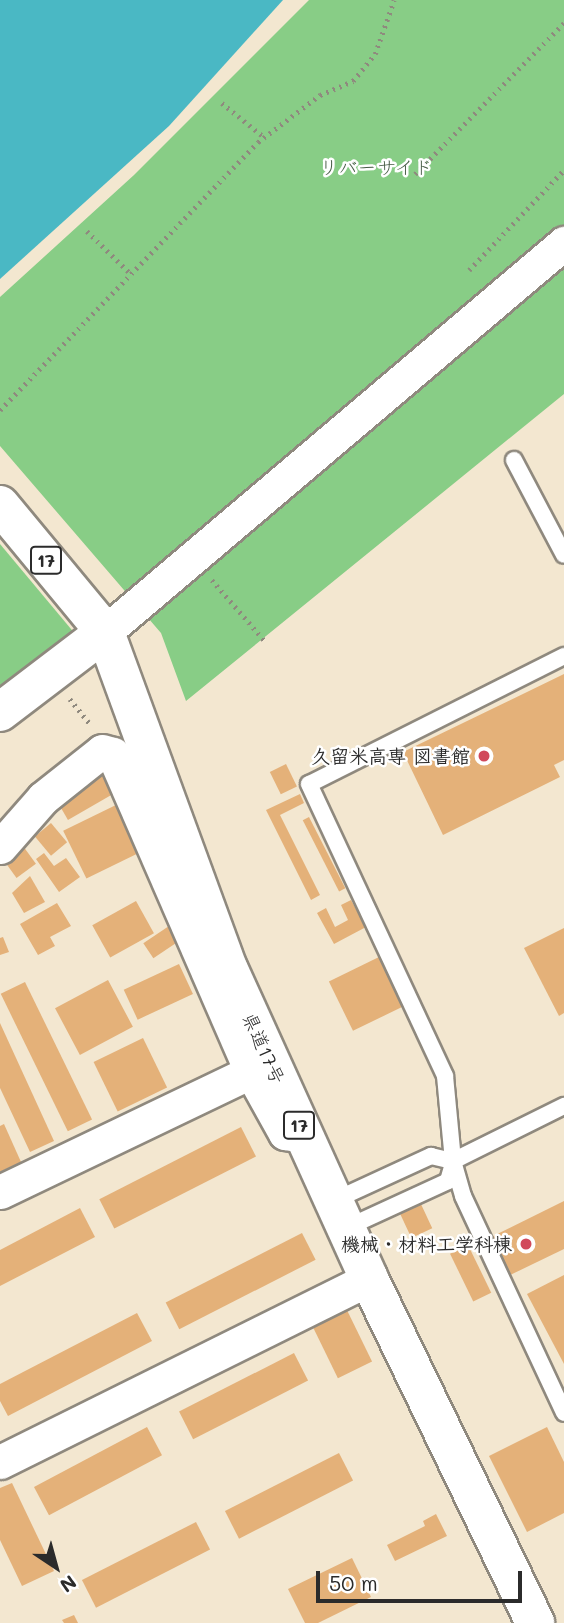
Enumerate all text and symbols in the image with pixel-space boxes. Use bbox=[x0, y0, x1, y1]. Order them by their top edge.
park label: リバーサイド bbox=[319, 156, 433, 178]
road number: 17 bbox=[28, 546, 64, 574]
place label: 久留米高専 図書館 bbox=[311, 745, 470, 767]
marker: 久留米高専 図書館 bbox=[476, 748, 492, 764]
street label: 県道17号 bbox=[238, 1009, 290, 1087]
road number: 17 bbox=[282, 1110, 316, 1140]
place label: 機械・材料工学科棟 bbox=[341, 1233, 512, 1255]
marker: 機械・材料工学科棟 bbox=[518, 1236, 534, 1252]
north arrow bbox=[21, 1532, 91, 1602]
scale bar bbox=[319, 1556, 526, 1600]
text: 50 m bbox=[329, 1569, 378, 1596]
text: N bbox=[55, 1570, 82, 1599]

